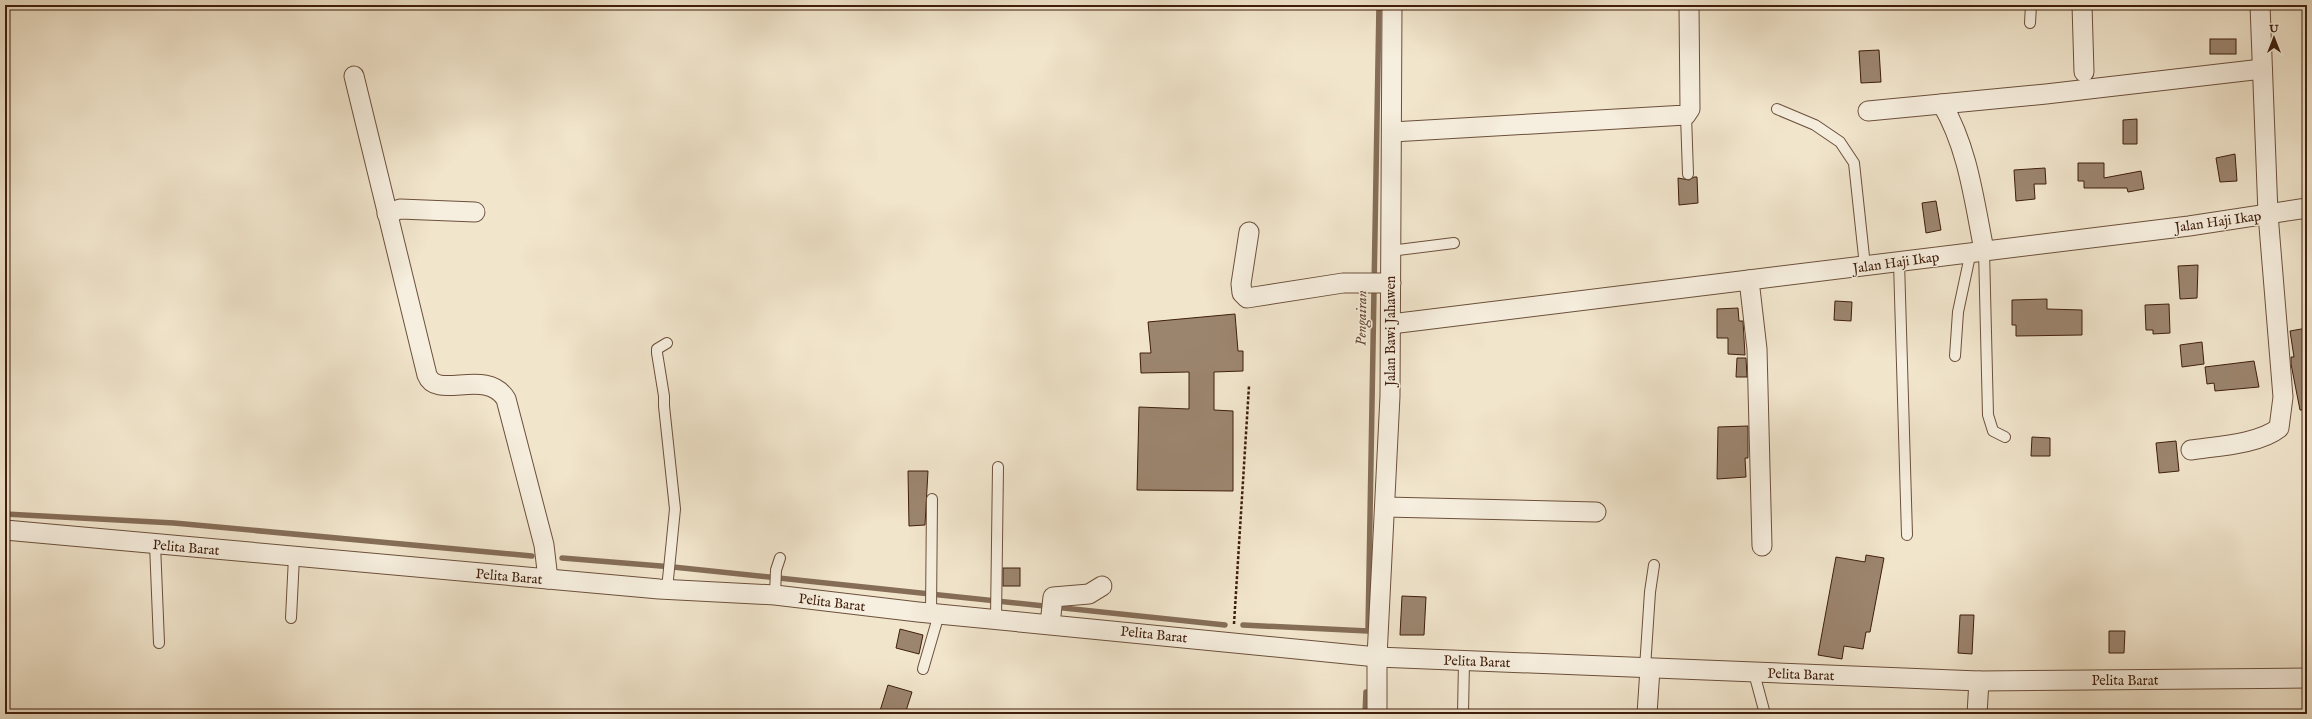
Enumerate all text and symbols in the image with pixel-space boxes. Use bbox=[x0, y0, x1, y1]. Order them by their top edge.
north arrow bbox=[2254, 18, 2294, 58]
text: U bbox=[2268, 22, 2279, 36]
street label: Jalan Haji Ikap bbox=[2172, 207, 2263, 237]
street label: Jalan Haji Ikap bbox=[1850, 248, 1941, 278]
street label: Jalan Bawi Jahawen bbox=[1382, 275, 1400, 388]
water label: Pengairan bbox=[1352, 290, 1372, 346]
street label: Pelita Barat bbox=[152, 536, 220, 560]
street label: Pelita Barat bbox=[475, 565, 543, 589]
street label: Pelita Barat bbox=[797, 590, 866, 616]
street label: Pelita Barat bbox=[1120, 623, 1188, 647]
street label: Pelita Barat bbox=[1443, 652, 1511, 672]
street label: Pelita Barat bbox=[1767, 665, 1835, 685]
street label: Pelita Barat bbox=[2091, 672, 2159, 690]

